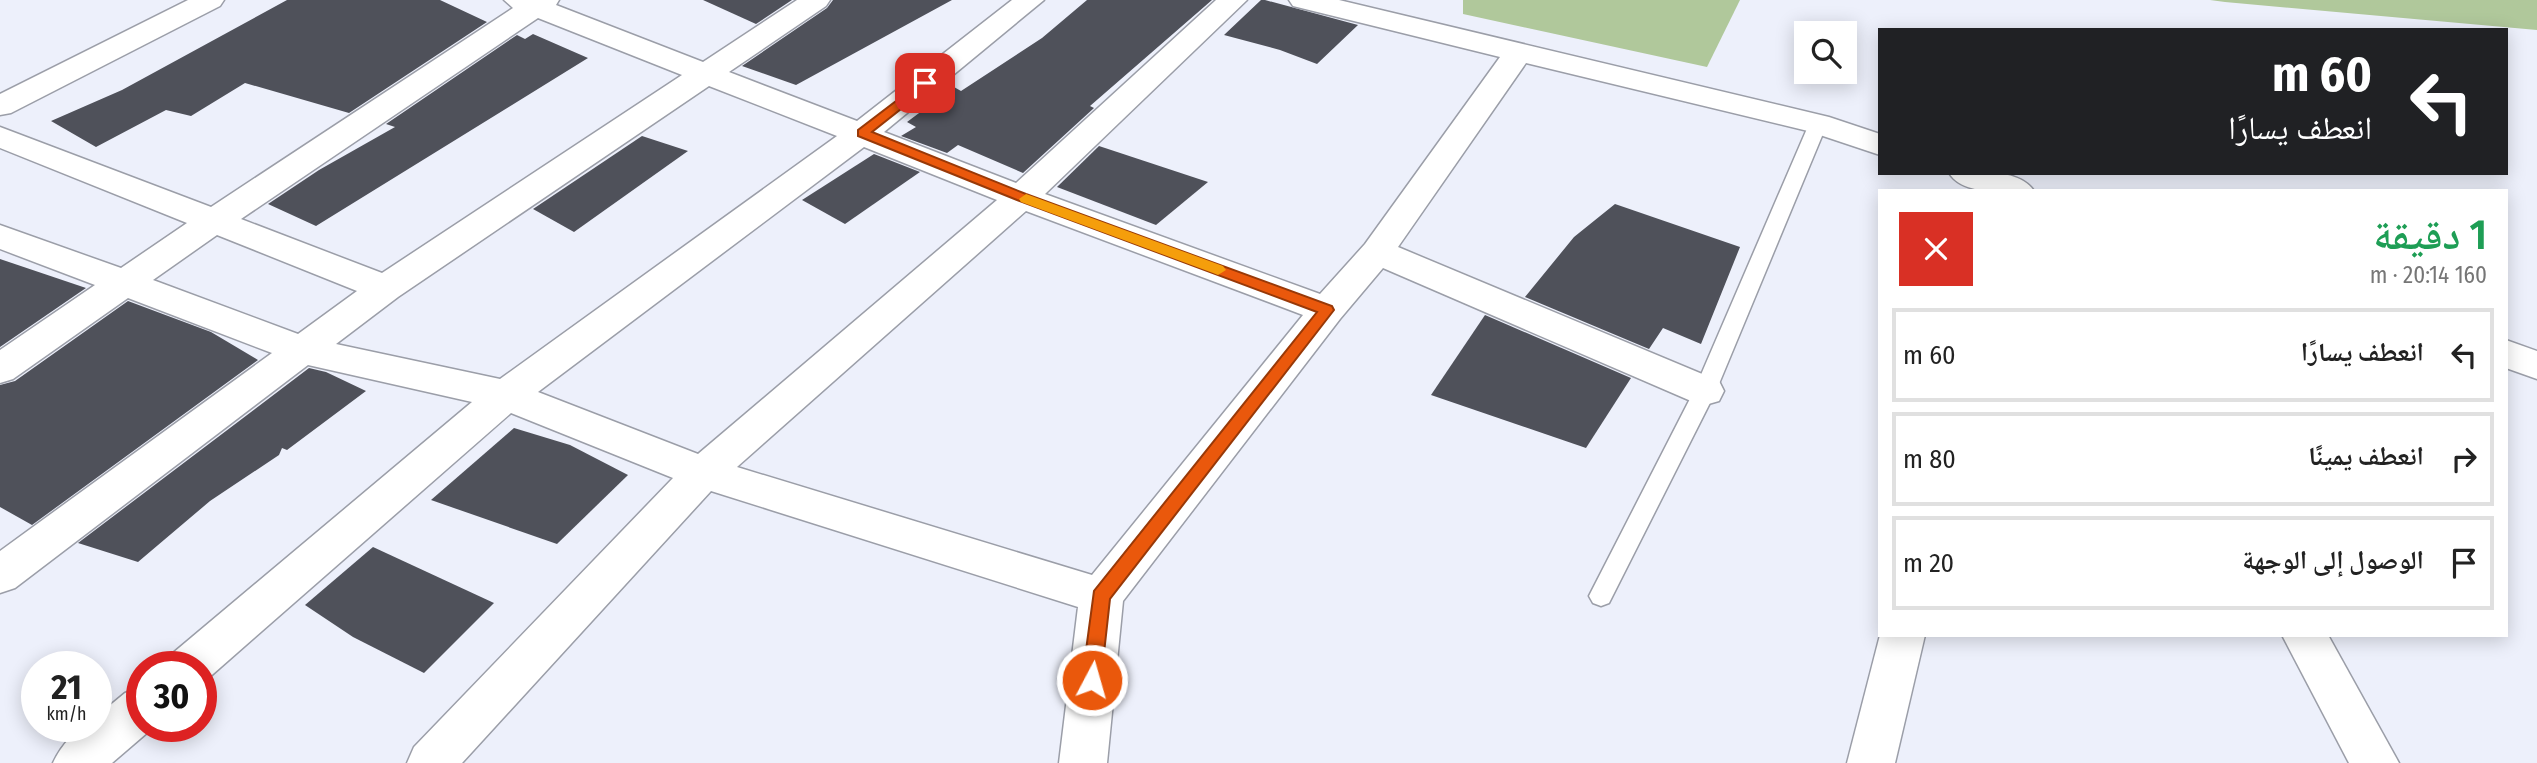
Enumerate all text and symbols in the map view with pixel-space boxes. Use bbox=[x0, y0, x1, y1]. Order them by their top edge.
map controls bbox=[1794, 21, 1857, 84]
button: search bbox=[1794, 21, 1857, 84]
text: 60 m bbox=[2272, 45, 2372, 104]
pin bbox=[895, 53, 955, 113]
icon: left bbox=[2396, 56, 2487, 147]
icon: arrive bbox=[906, 64, 944, 102]
text: انعطف يسارًا bbox=[2228, 109, 2372, 147]
text: 1 دقيقة bbox=[2373, 210, 2487, 260]
button: close bbox=[1899, 212, 1973, 286]
text: 160 m · 20:14 bbox=[2370, 261, 2487, 289]
icon: left bbox=[2445, 336, 2483, 374]
text: انعطف يسارًا bbox=[2301, 337, 2424, 368]
text: 60 m bbox=[1903, 340, 1956, 371]
icon: right bbox=[2445, 440, 2483, 478]
text: انعطف يمينًا bbox=[2308, 441, 2424, 472]
text: 80 m bbox=[1903, 444, 1956, 475]
icon: arrive bbox=[2445, 544, 2483, 582]
text: الوصول إلى الوجهة bbox=[2242, 545, 2424, 576]
text: 20 m bbox=[1903, 548, 1954, 579]
position arrow bbox=[1055, 643, 1129, 717]
speed limit sign: 30 bbox=[126, 651, 217, 742]
text: 21 bbox=[51, 666, 82, 708]
text: km/h bbox=[46, 703, 87, 725]

